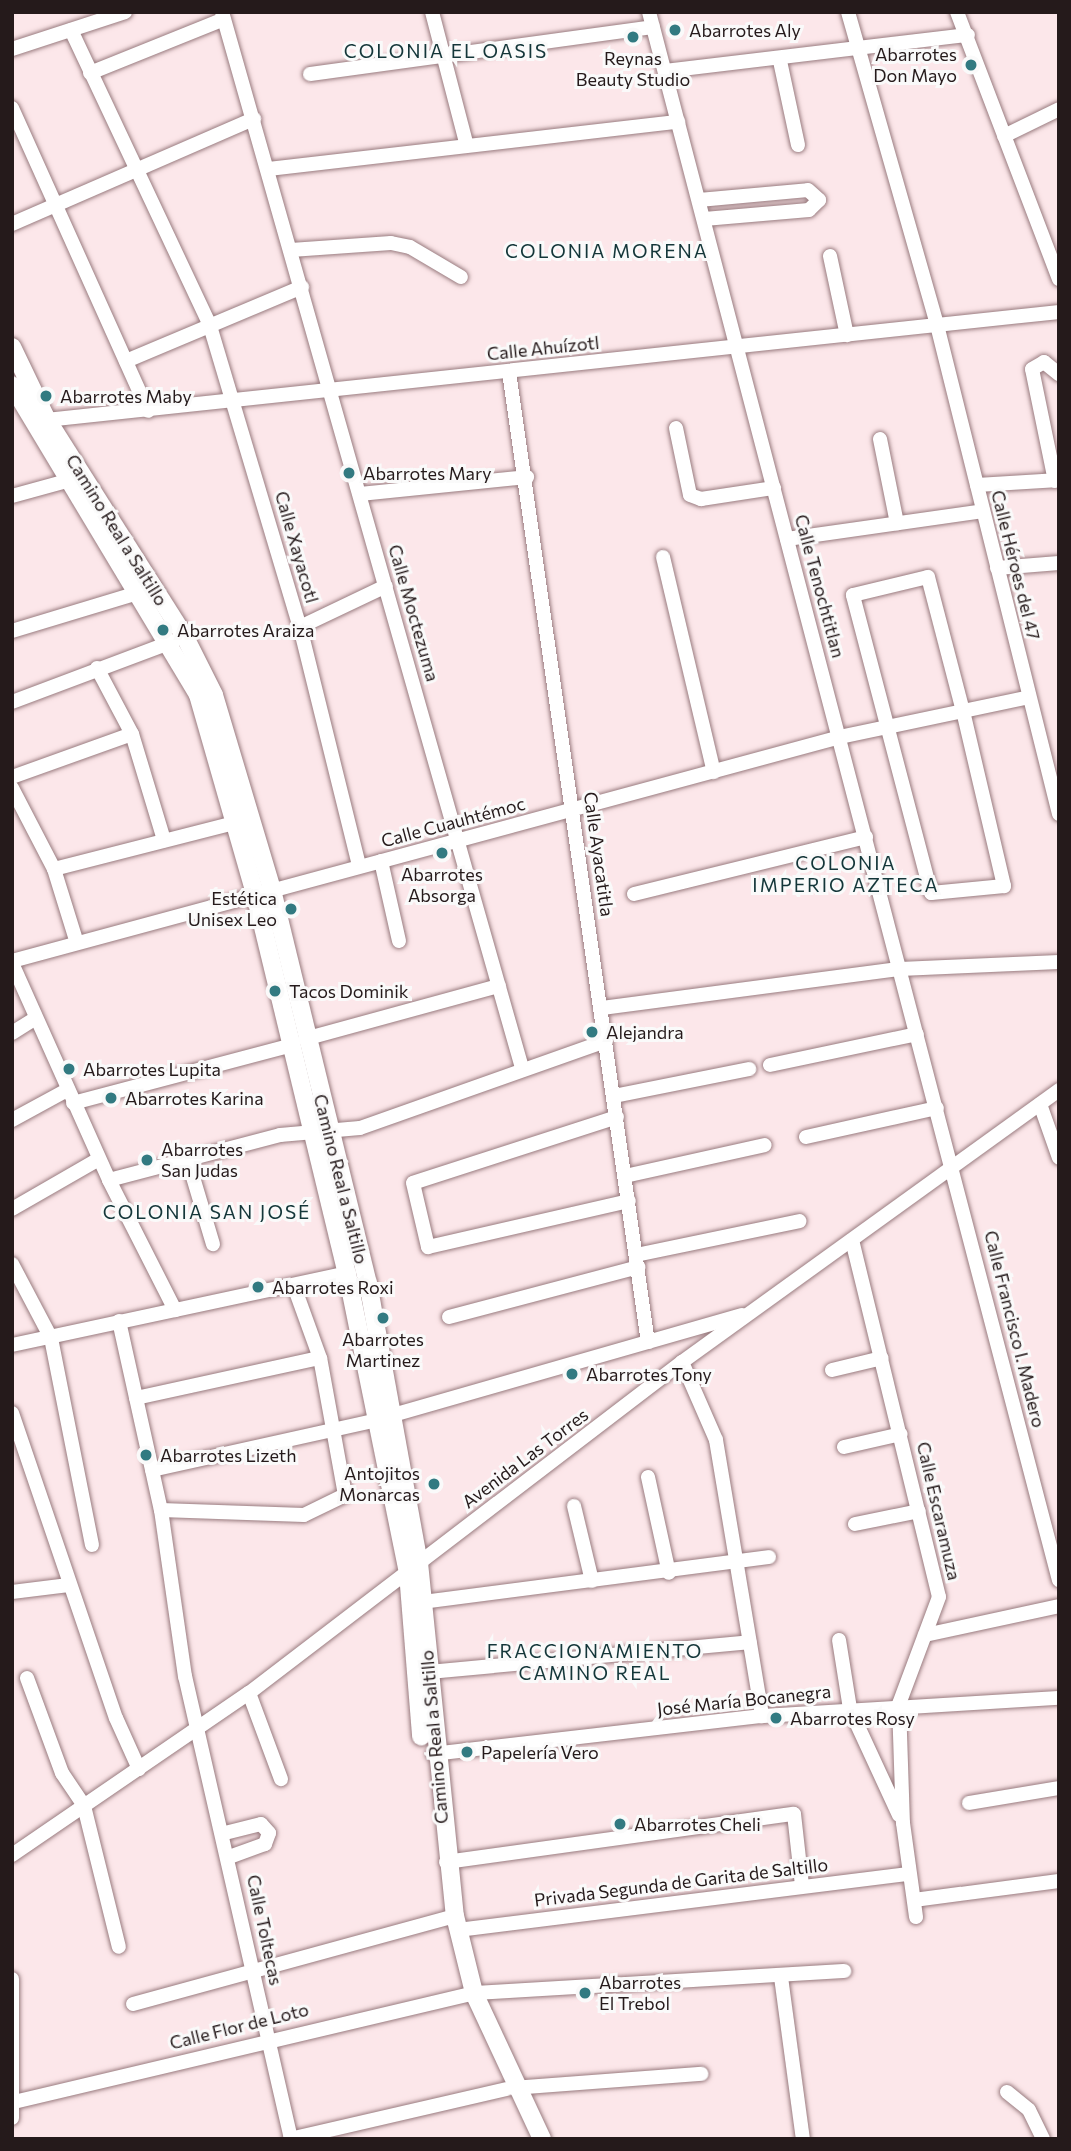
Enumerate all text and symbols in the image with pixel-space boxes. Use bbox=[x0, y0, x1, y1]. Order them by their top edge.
place label: Abarrotes Aly bbox=[689, 19, 801, 41]
marker: Abarrotes Aly bbox=[667, 22, 683, 38]
marker: Reynas Beauty Studio bbox=[625, 29, 641, 45]
district label: COLONIA EL OASIS bbox=[346, 40, 546, 62]
place label: Abarrotes Don Mayo bbox=[873, 44, 957, 86]
place label: Reynas Beauty Studio bbox=[576, 48, 690, 90]
marker: Abarrotes Don Mayo bbox=[963, 57, 979, 73]
district label: COLONIA MORENA bbox=[507, 240, 707, 262]
street label: Calle Ahuízotl bbox=[486, 331, 600, 365]
place label: Abarrotes Maby bbox=[60, 385, 192, 407]
marker: Abarrotes Maby bbox=[38, 388, 54, 404]
street label: Camino Real a Saltillo bbox=[62, 450, 172, 610]
place label: Abarrotes Mary bbox=[363, 462, 492, 484]
marker: Abarrotes Mary bbox=[341, 465, 357, 481]
street label: Calle Héroes del 47 bbox=[987, 488, 1045, 642]
street label: Calle Xayacotl bbox=[271, 489, 323, 605]
street label: Calle Tenochtitlan bbox=[790, 512, 850, 660]
street label: Calle Moctezuma bbox=[384, 542, 444, 684]
place label: Abarrotes Araiza bbox=[177, 619, 314, 641]
marker: Abarrotes Araiza bbox=[155, 622, 171, 638]
street label: Calle Ayacatitla bbox=[580, 790, 618, 918]
street label: Calle Cuauhtémoc bbox=[379, 792, 527, 852]
marker: Abarrotes Absorga bbox=[434, 845, 450, 861]
district label: COLONIA IMPERIO AZTECA bbox=[754, 852, 938, 896]
place label: Abarrotes Absorga bbox=[401, 864, 483, 906]
place label: Estética Unisex Leo bbox=[188, 888, 277, 930]
marker: Estética Unisex Leo bbox=[283, 901, 299, 917]
place label: Tacos Dominik bbox=[289, 980, 409, 1002]
marker: Tacos Dominik bbox=[267, 983, 283, 999]
place label: Alejandra bbox=[606, 1021, 684, 1043]
marker: Alejandra bbox=[584, 1024, 600, 1040]
place label: Abarrotes Lupita bbox=[83, 1058, 221, 1080]
marker: Abarrotes Lupita bbox=[61, 1061, 77, 1077]
place label: Abarrotes Karina bbox=[125, 1087, 264, 1109]
marker: Abarrotes Karina bbox=[103, 1090, 119, 1106]
street label: Camino Real a Saltillo bbox=[309, 1092, 373, 1266]
place label: Abarrotes San Judas bbox=[161, 1139, 243, 1182]
marker: Abarrotes San Judas bbox=[139, 1152, 155, 1168]
district label: COLONIA SAN JOSÉ bbox=[105, 1201, 309, 1223]
street label: Calle Francisco I. Madero bbox=[980, 1228, 1050, 1430]
place label: Abarrotes Roxi bbox=[272, 1276, 394, 1298]
marker: Abarrotes Roxi bbox=[250, 1279, 266, 1295]
marker: Abarrotes Martinez bbox=[375, 1310, 391, 1326]
place label: Abarrotes Martinez bbox=[342, 1329, 424, 1372]
place label: Abarrotes Tony bbox=[586, 1363, 712, 1385]
marker: Abarrotes Tony bbox=[564, 1366, 580, 1382]
street label: Avenida Las Torres bbox=[458, 1404, 592, 1512]
street label: Calle Escaramuza bbox=[913, 1440, 965, 1582]
place label: Abarrotes Lizeth bbox=[160, 1444, 296, 1466]
marker: Abarrotes Lizeth bbox=[138, 1447, 154, 1463]
place label: Antojitos Monarcas bbox=[339, 1463, 420, 1506]
marker: Antojitos Monarcas bbox=[426, 1476, 442, 1492]
district label: FRACCIONAMIENTO CAMINO REAL bbox=[489, 1640, 701, 1684]
street label: Camino Real a Saltillo bbox=[416, 1649, 452, 1825]
street label: José María Bocanegra bbox=[656, 1680, 832, 1720]
place label: Abarrotes Rosy bbox=[790, 1707, 915, 1729]
marker: Abarrotes Rosy bbox=[768, 1710, 784, 1726]
place label: Papelería Vero bbox=[481, 1741, 599, 1763]
marker: Papelería Vero bbox=[459, 1744, 475, 1760]
place label: Abarrotes Cheli bbox=[634, 1813, 761, 1835]
marker: Abarrotes Cheli bbox=[612, 1816, 628, 1832]
street label: Privada Segunda de Garita de Saltillo bbox=[533, 1853, 829, 1911]
street label: Calle Toltecas bbox=[243, 1873, 287, 1987]
place label: Abarrotes El Trebol bbox=[599, 1972, 681, 2014]
marker: Abarrotes El Trebol bbox=[577, 1985, 593, 2001]
street label: Calle Flor de Loto bbox=[167, 1998, 311, 2054]

